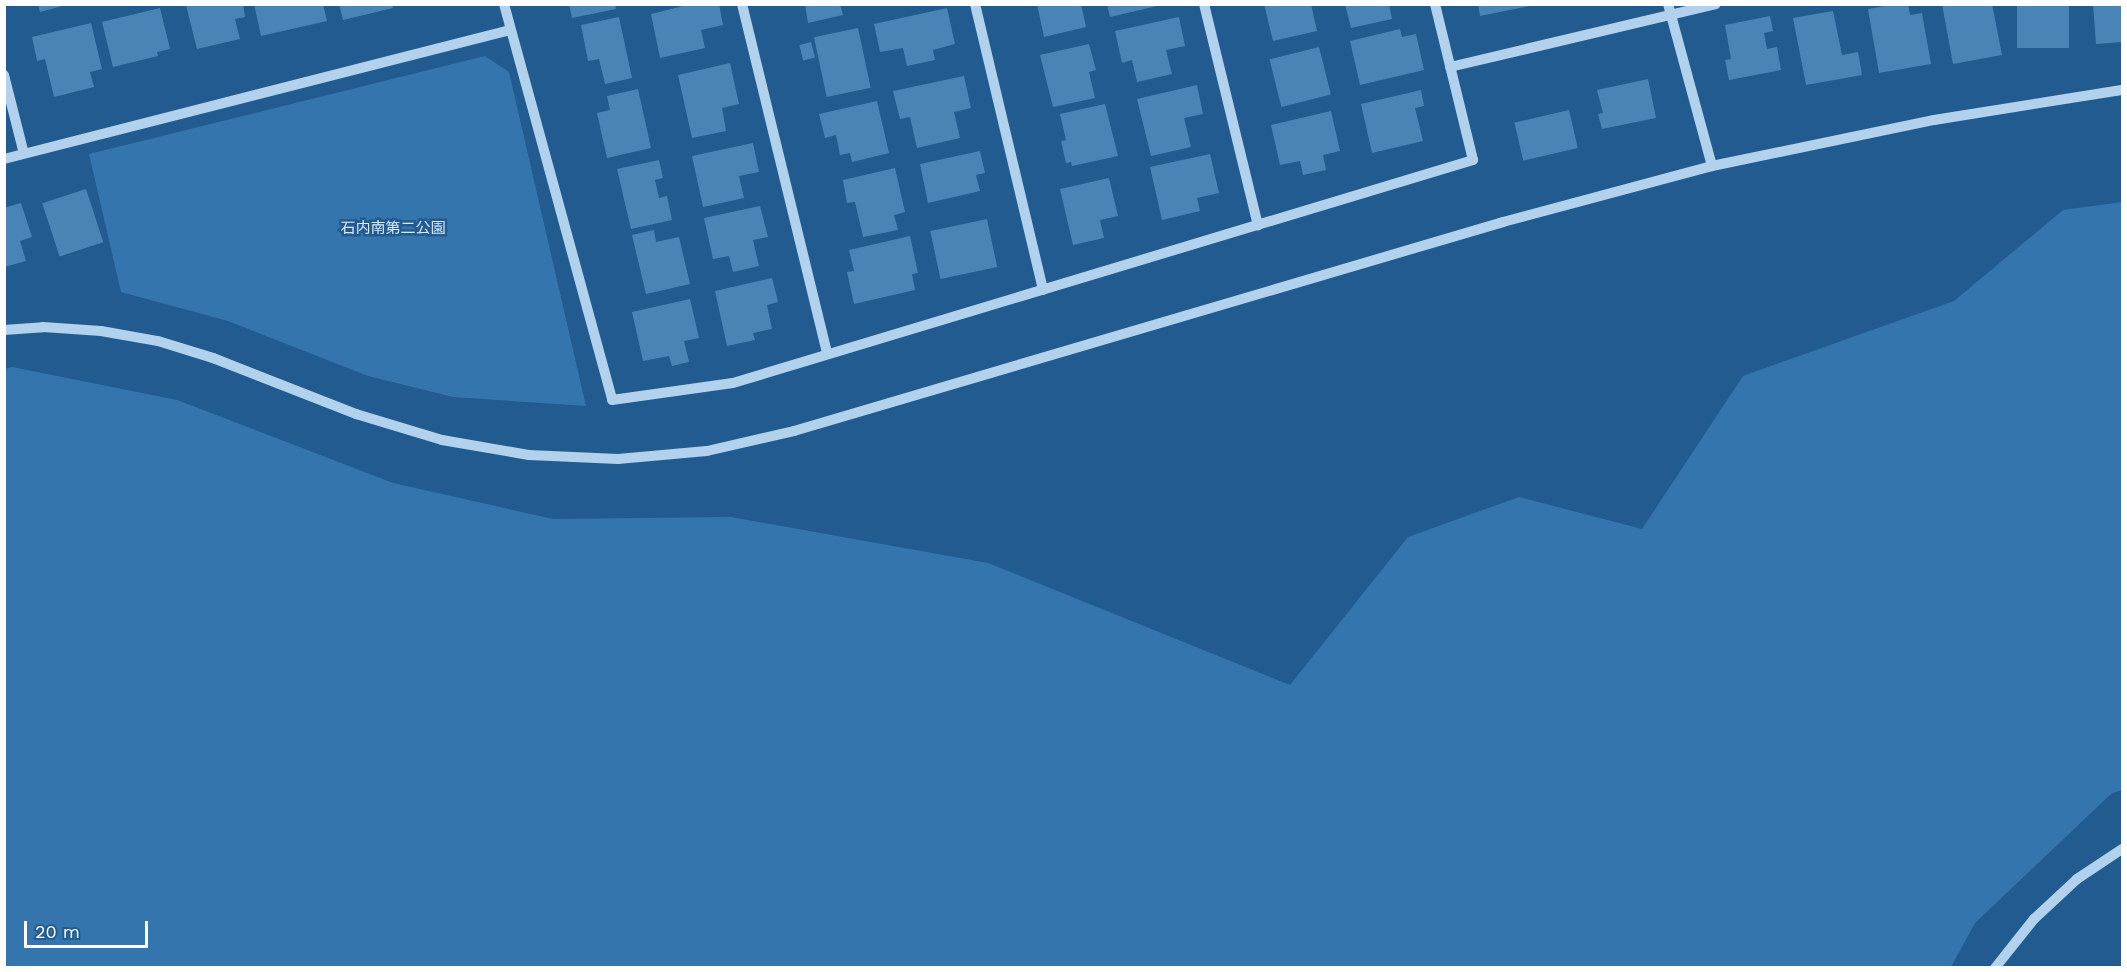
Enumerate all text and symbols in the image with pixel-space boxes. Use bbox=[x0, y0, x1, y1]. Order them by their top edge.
park label: 石内南第二公園 bbox=[341, 220, 445, 238]
scale bar bbox=[27, 909, 152, 947]
text: 20 m bbox=[35, 921, 80, 942]

